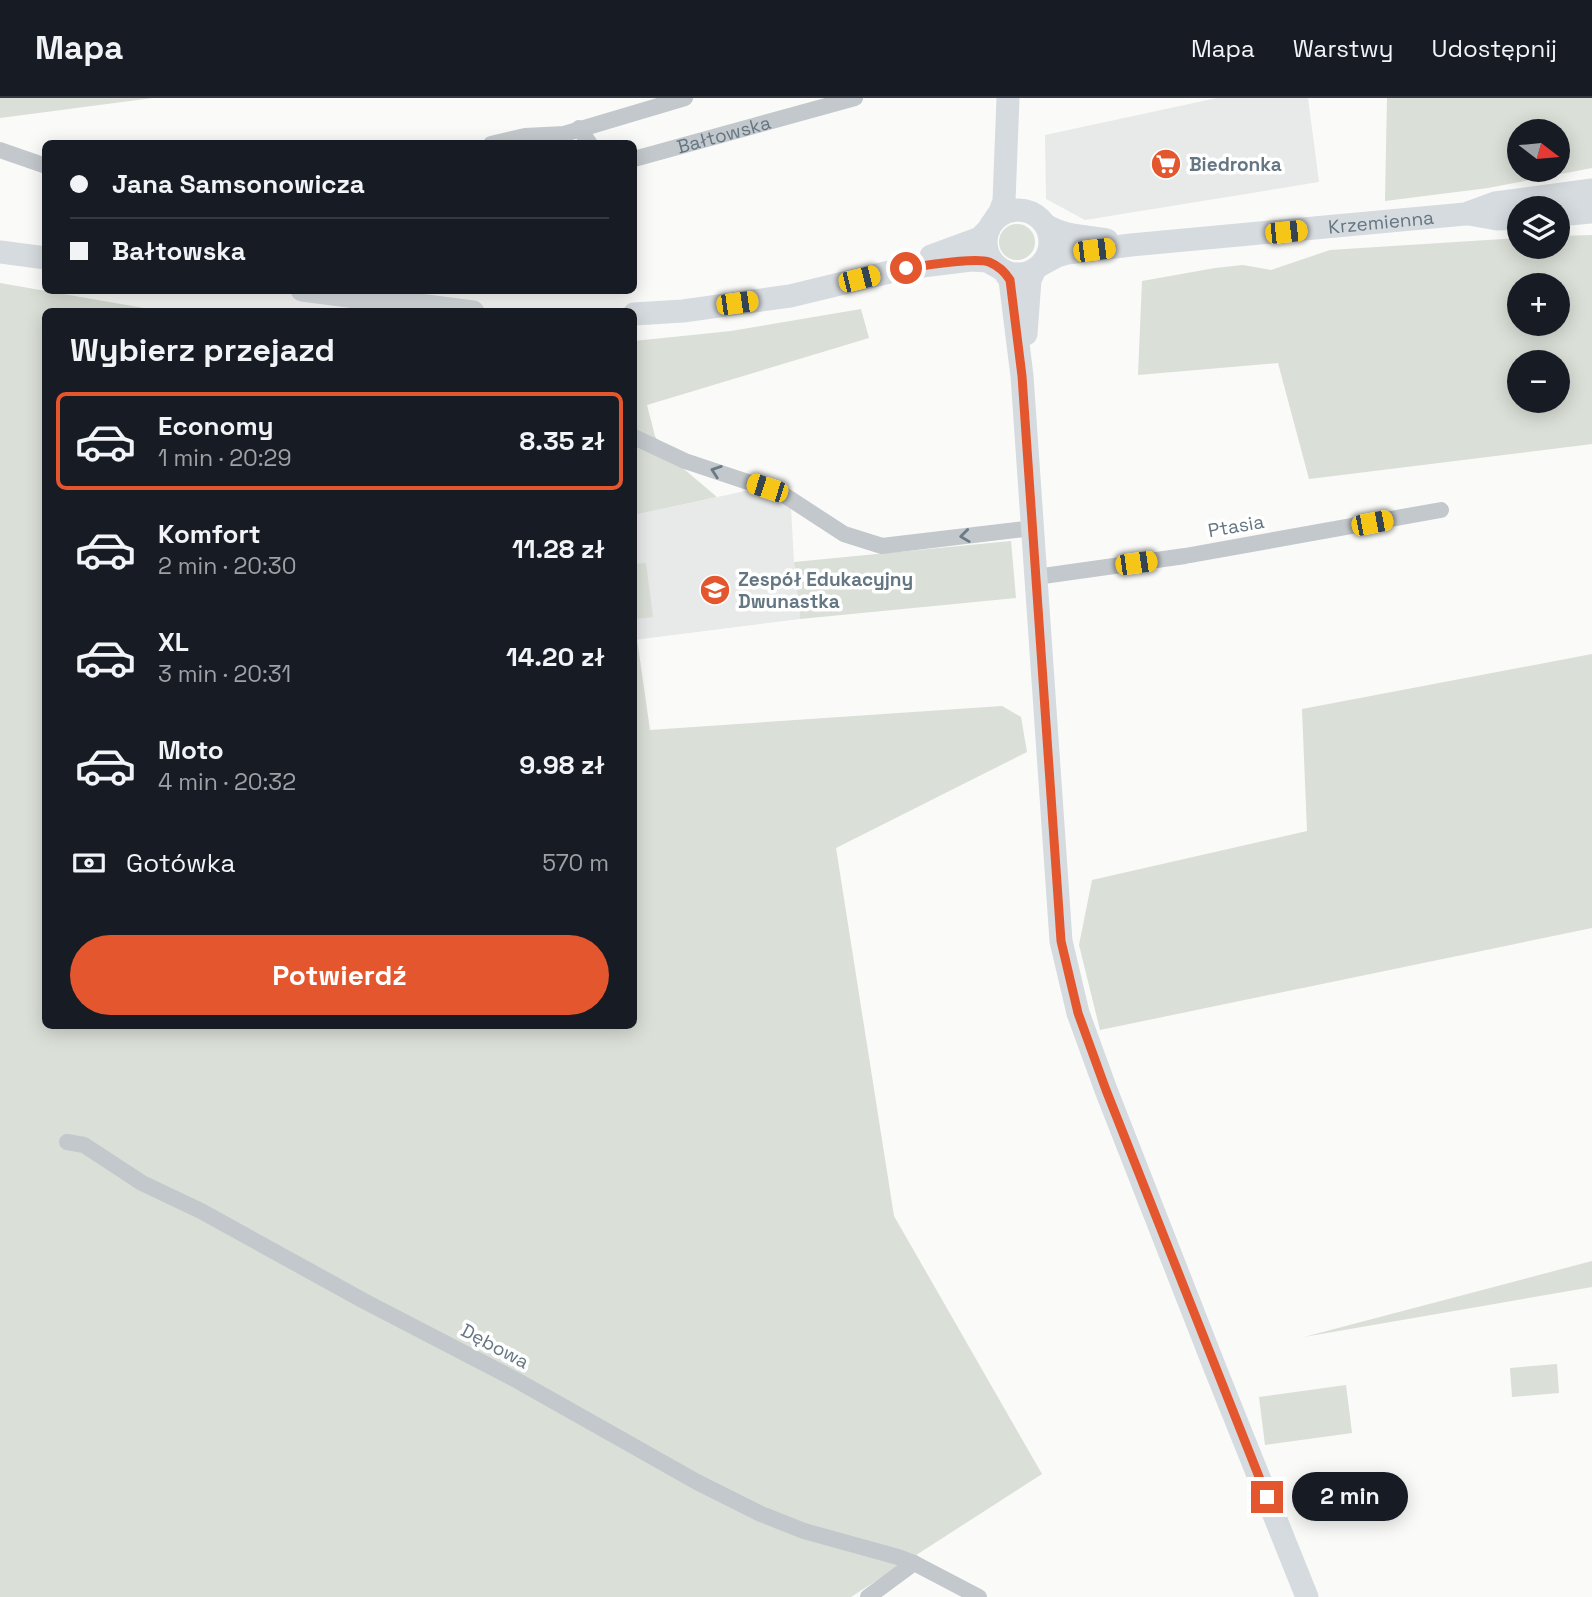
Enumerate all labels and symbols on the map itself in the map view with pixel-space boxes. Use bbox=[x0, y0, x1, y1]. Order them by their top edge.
street label: Bałtowska bbox=[674, 109, 774, 159]
north arrow bbox=[1507, 119, 1570, 182]
supermarket icon: Biedronka bbox=[1149, 147, 1183, 181]
place label: Biedronka bbox=[1189, 152, 1282, 177]
street label: Krzemienna bbox=[1327, 204, 1435, 239]
car bbox=[1265, 219, 1308, 245]
car bbox=[1072, 237, 1117, 263]
route start bbox=[890, 252, 922, 284]
car bbox=[837, 264, 882, 294]
car bbox=[715, 290, 760, 316]
one-way arrow bbox=[710, 465, 722, 479]
car bbox=[744, 472, 791, 504]
street label: Ptasia bbox=[1206, 509, 1266, 543]
car bbox=[1350, 509, 1395, 537]
one-way arrow bbox=[959, 528, 971, 543]
car bbox=[1114, 550, 1159, 576]
place label: Zespół Edukacyjny Dwunastka bbox=[738, 567, 913, 614]
school or university icon: Zespół Edukacyjny Dwunastka bbox=[698, 573, 732, 607]
street label: Dębowa bbox=[457, 1318, 533, 1374]
callout: 2 min bbox=[1292, 1472, 1407, 1522]
route end bbox=[1251, 1481, 1283, 1513]

